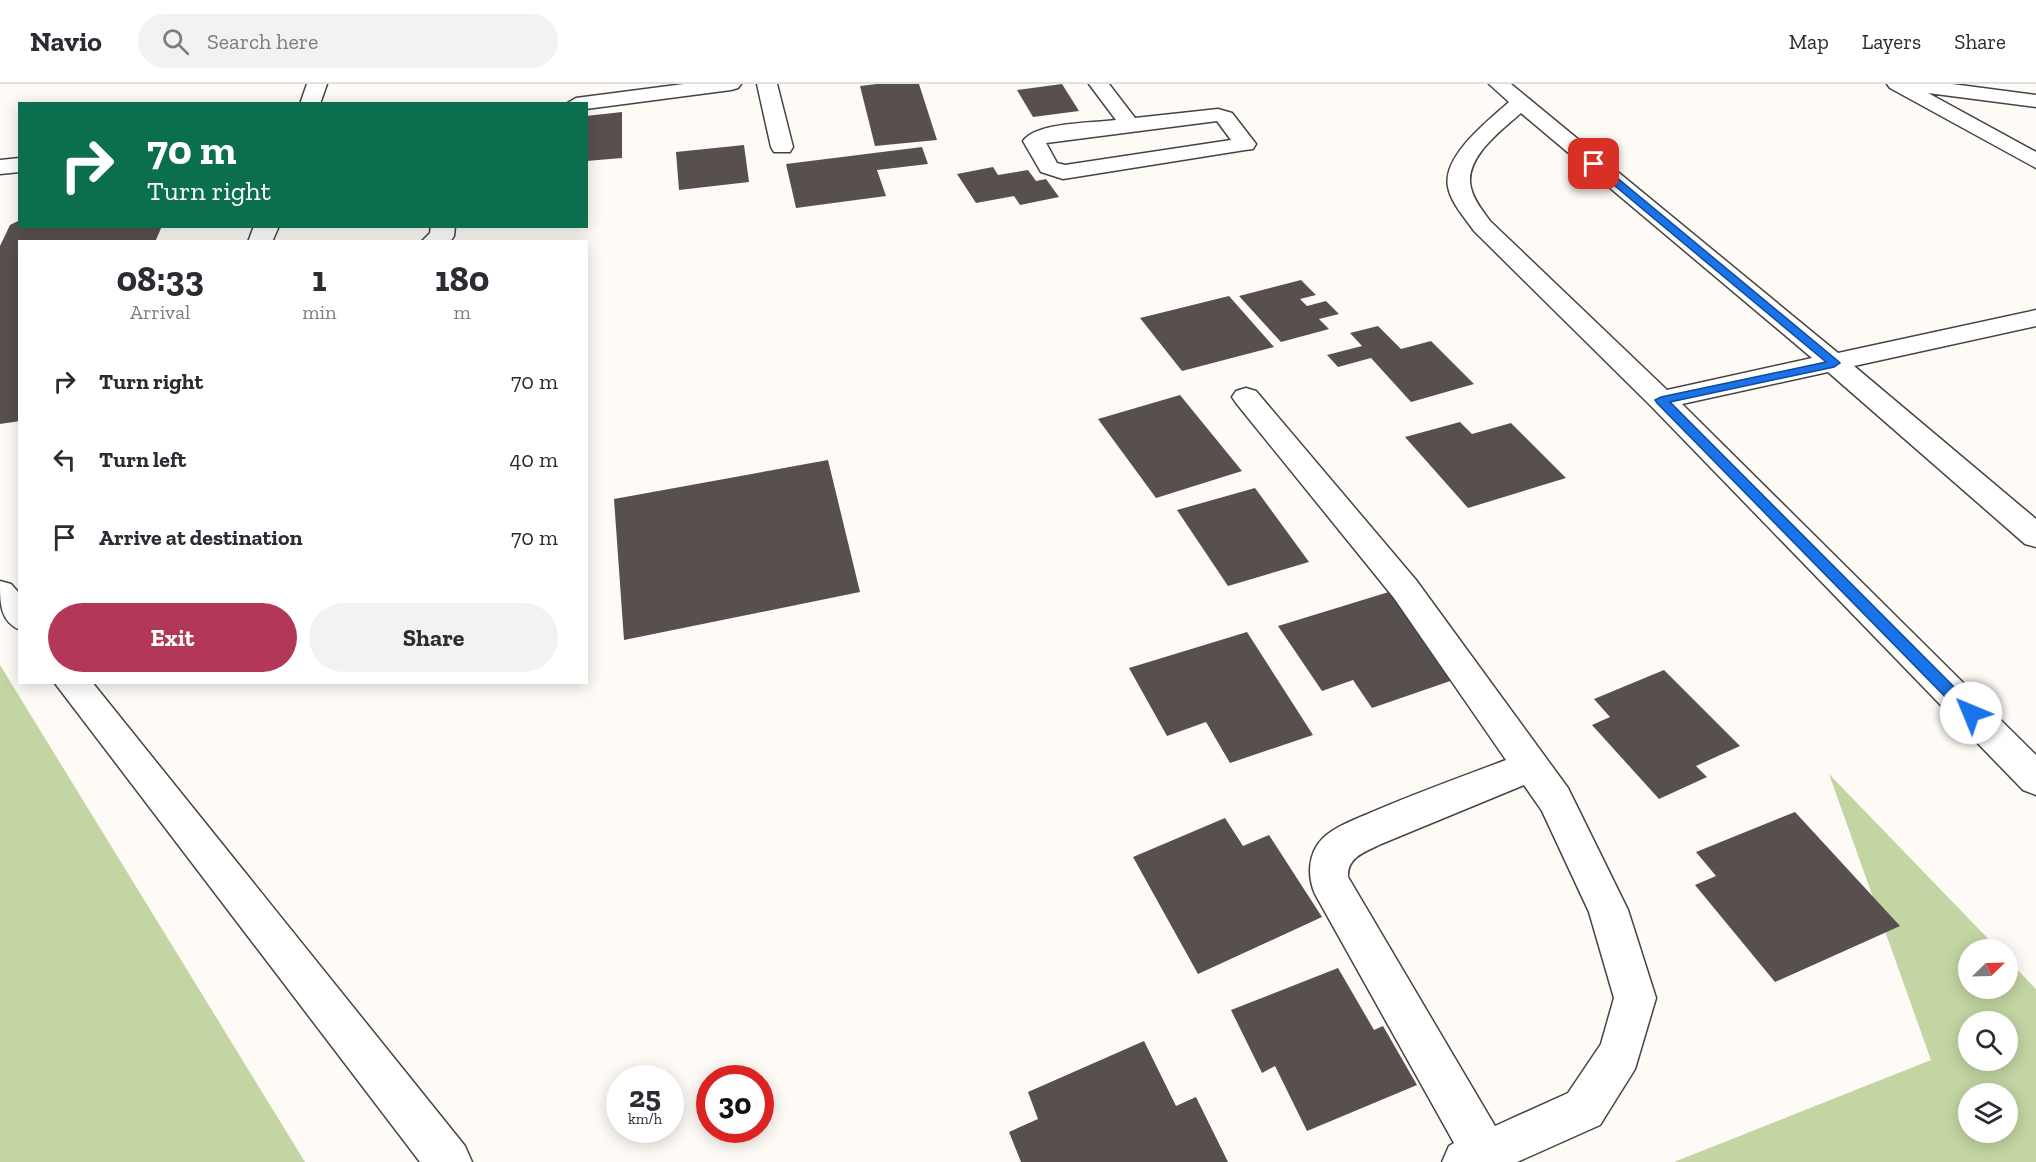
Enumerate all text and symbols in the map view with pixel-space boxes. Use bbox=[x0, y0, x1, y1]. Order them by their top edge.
search box bbox=[138, 14, 558, 68]
text: Navio bbox=[30, 25, 102, 58]
icon: search bbox=[159, 25, 192, 58]
text: Search here bbox=[207, 28, 318, 55]
text: Map bbox=[1789, 29, 1829, 54]
text: Layers bbox=[1862, 29, 1921, 54]
text: Share bbox=[1954, 29, 2006, 54]
text: 70 m bbox=[147, 124, 237, 175]
icon: right bbox=[48, 126, 126, 204]
pin bbox=[1568, 138, 1619, 189]
icon: arrive bbox=[1577, 147, 1610, 180]
text: Turn right bbox=[147, 175, 271, 207]
text: 08:33 bbox=[116, 257, 204, 300]
text: 1 bbox=[312, 257, 327, 300]
text: 180 bbox=[435, 257, 490, 300]
text: Arrival bbox=[130, 300, 190, 324]
text: min bbox=[302, 300, 337, 324]
text: m bbox=[454, 300, 471, 324]
icon: right bbox=[48, 365, 81, 398]
text: Turn right bbox=[99, 368, 203, 395]
text: 70 m bbox=[511, 368, 558, 395]
icon: left bbox=[48, 443, 81, 476]
text: Turn left bbox=[99, 446, 186, 473]
text: 40 m bbox=[509, 446, 558, 473]
icon: arrive bbox=[48, 521, 81, 554]
text: Arrive at destination bbox=[99, 524, 302, 551]
text: 70 m bbox=[511, 524, 558, 551]
button: Exit bbox=[48, 603, 297, 672]
button: Share bbox=[309, 603, 558, 672]
position arrow bbox=[1939, 681, 2003, 745]
north arrow bbox=[1958, 939, 2018, 999]
map controls bbox=[1958, 939, 2018, 1143]
button: search bbox=[1958, 1011, 2018, 1071]
speed limit sign: 30 bbox=[696, 1065, 774, 1143]
text: 25 bbox=[629, 1079, 661, 1115]
button: layers bbox=[1958, 1083, 2018, 1143]
text: km/h bbox=[628, 1110, 662, 1128]

